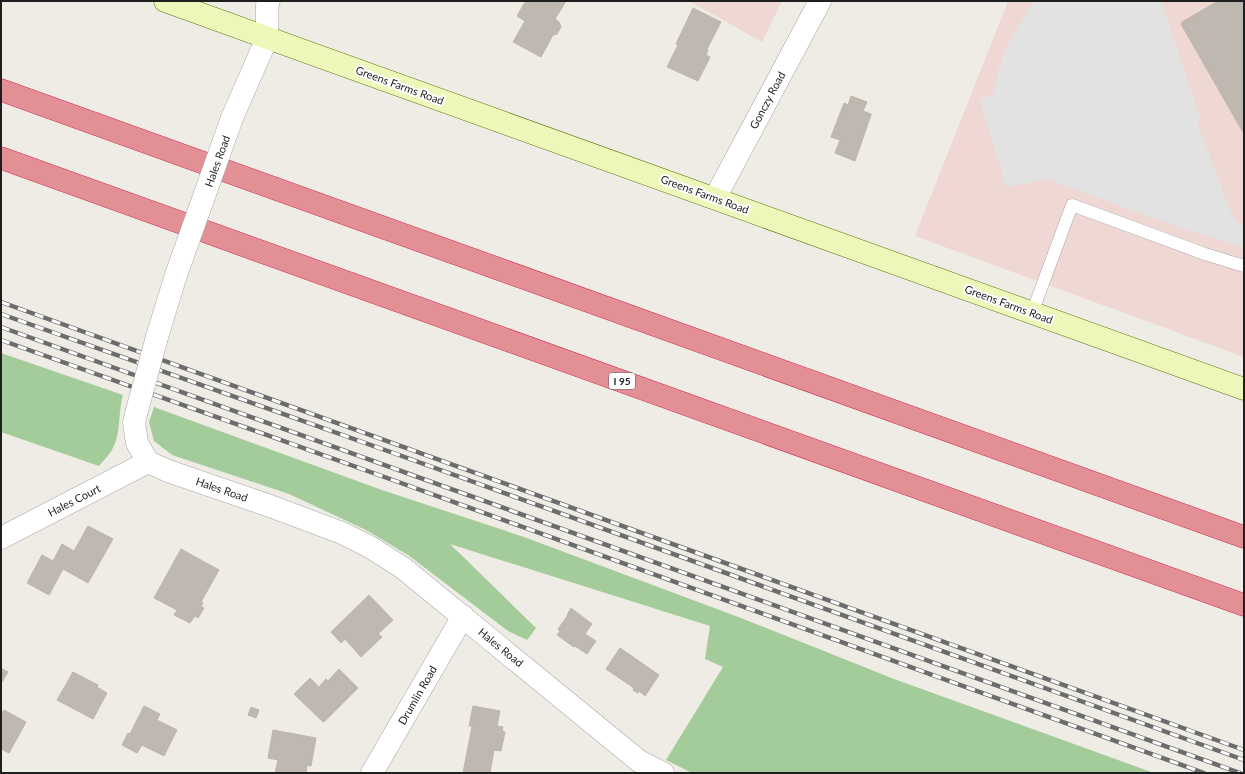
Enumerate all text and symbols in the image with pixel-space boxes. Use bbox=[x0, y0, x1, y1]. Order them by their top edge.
street label: Greens Farms Road bbox=[354, 63, 446, 107]
street label: Gonczy Road bbox=[746, 69, 788, 131]
street label: Hales Road bbox=[202, 133, 232, 189]
street label: Greens Farms Road bbox=[659, 172, 751, 216]
street label: Greens Farms Road bbox=[963, 282, 1055, 326]
road number: I 95 bbox=[609, 373, 635, 389]
street label: Hales Road bbox=[194, 474, 250, 504]
street label: Hales Court bbox=[46, 481, 102, 519]
street label: Hales Road bbox=[476, 625, 526, 669]
street label: Drumlin Road bbox=[395, 663, 439, 727]

